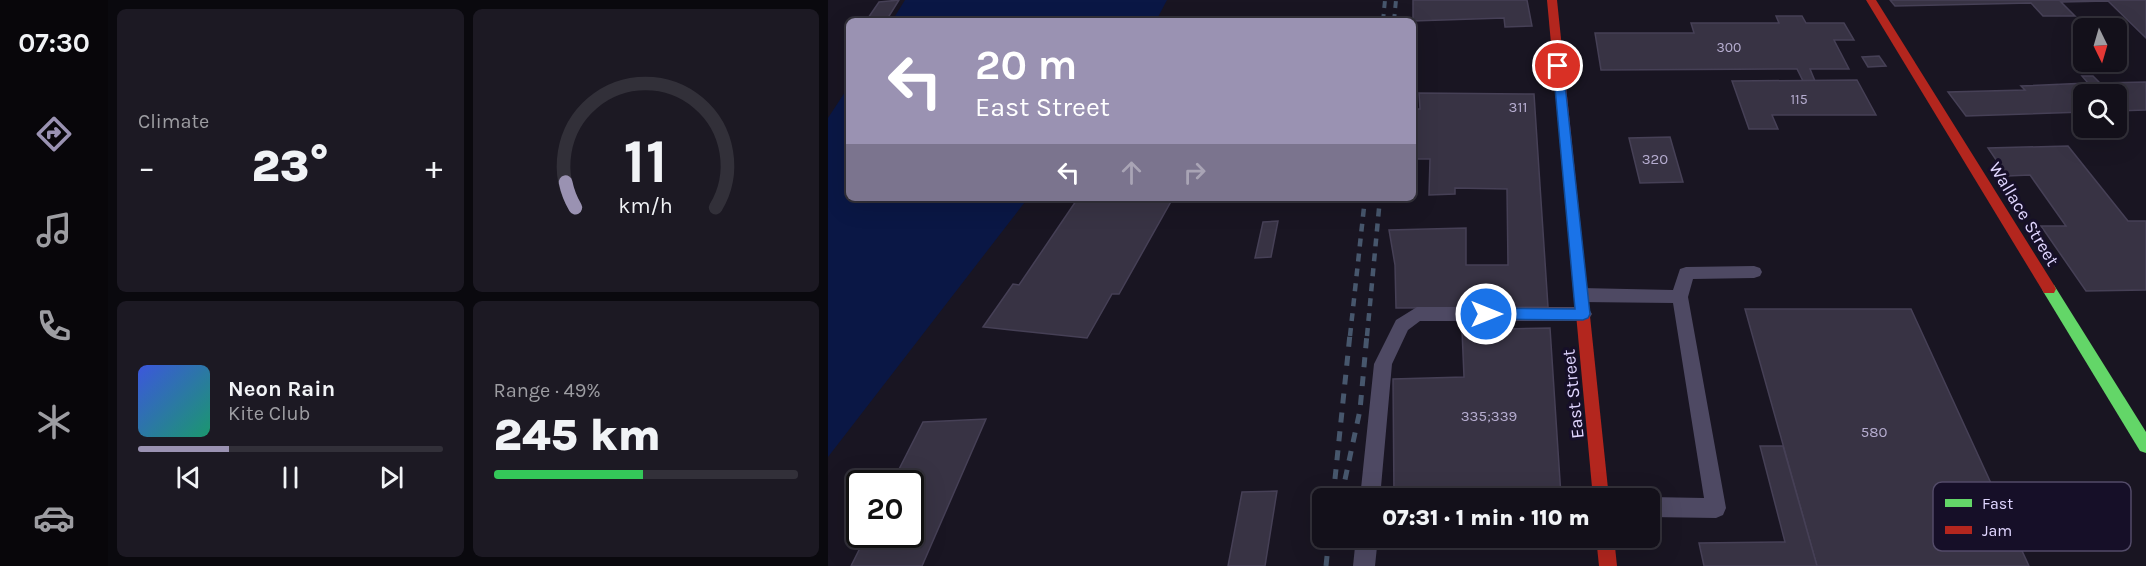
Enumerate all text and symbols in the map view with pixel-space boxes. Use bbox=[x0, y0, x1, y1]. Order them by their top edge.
north arrow bbox=[2073, 18, 2127, 72]
map controls bbox=[2073, 18, 2127, 138]
text: 07:30 bbox=[18, 27, 90, 59]
house number: 300 bbox=[1717, 39, 1741, 56]
text: 20 m bbox=[975, 40, 1077, 90]
pin bbox=[1532, 40, 1583, 91]
icon: left bbox=[876, 42, 954, 120]
icon: arrive bbox=[1541, 49, 1574, 82]
button: search bbox=[2073, 84, 2127, 138]
text: East Street bbox=[975, 91, 1110, 123]
house number: 115 bbox=[1790, 91, 1808, 108]
house number: 311 bbox=[1509, 98, 1527, 116]
text: Climate bbox=[138, 110, 209, 133]
icon: directions bbox=[33, 113, 75, 155]
text: 11 bbox=[623, 125, 668, 198]
text: 23° bbox=[251, 140, 329, 192]
text: − bbox=[138, 148, 155, 186]
text: + bbox=[425, 148, 443, 186]
house number: 320 bbox=[1642, 150, 1668, 168]
icon: left bbox=[1052, 156, 1085, 189]
icon: ahead bbox=[1115, 156, 1148, 189]
icon: right bbox=[1178, 156, 1211, 189]
street label: Wallace Street bbox=[1984, 158, 2064, 270]
text: km/h bbox=[619, 193, 673, 218]
icon: music bbox=[33, 209, 75, 251]
position arrow bbox=[1454, 282, 1518, 346]
icon: phone bbox=[33, 305, 75, 347]
street label: East Street bbox=[1557, 348, 1589, 440]
text: Neon Rain bbox=[228, 376, 335, 402]
text: Range · 49% bbox=[494, 379, 601, 402]
icon: climate bbox=[33, 401, 75, 443]
text: Kite Club bbox=[228, 402, 310, 425]
house number: 335;339 bbox=[1461, 407, 1517, 425]
text: 245 km bbox=[494, 409, 661, 461]
house number: 580 bbox=[1861, 423, 1887, 441]
icon: previous bbox=[172, 461, 205, 494]
icon: pause bbox=[274, 461, 307, 494]
icon: next bbox=[375, 461, 408, 494]
speed limit sign: 20 bbox=[846, 470, 924, 548]
legend bbox=[1933, 482, 2131, 551]
text: Fast bbox=[1982, 494, 2013, 513]
icon: car bbox=[33, 497, 75, 539]
text: 07:31 · 1 min · 110 m bbox=[1382, 505, 1590, 531]
text: Jam bbox=[1982, 521, 2012, 540]

